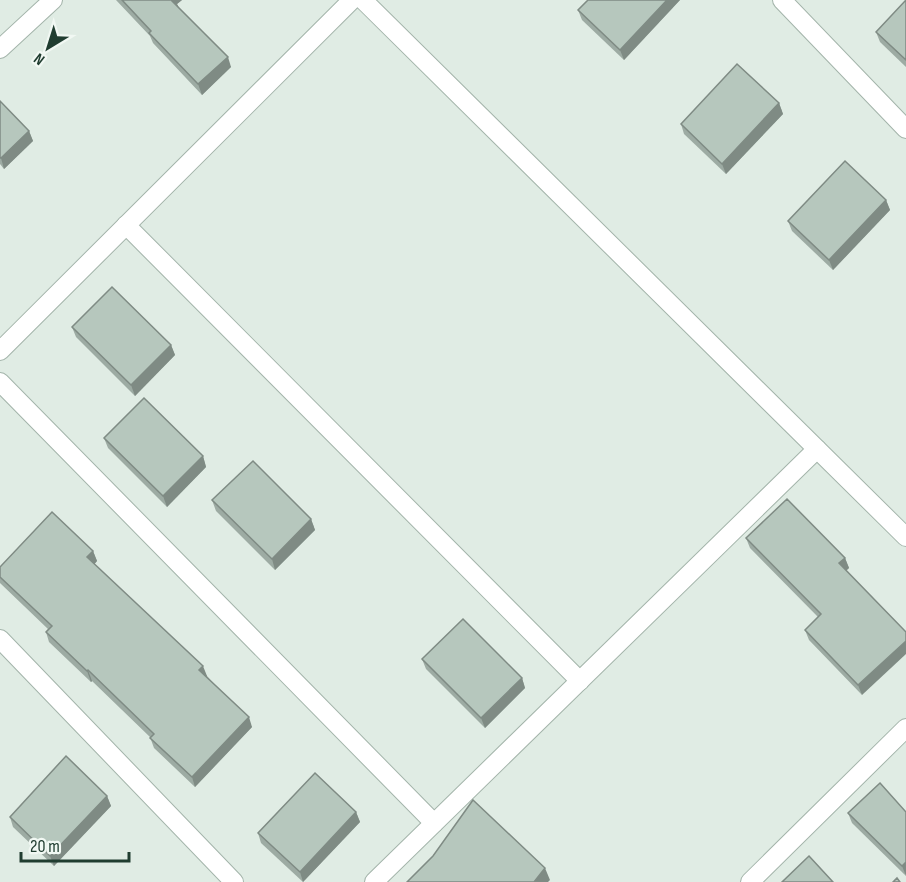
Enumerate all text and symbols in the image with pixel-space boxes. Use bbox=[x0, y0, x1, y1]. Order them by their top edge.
north arrow bbox=[18, 18, 78, 78]
text: N bbox=[30, 49, 49, 69]
scale bar bbox=[21, 825, 129, 863]
text: 20 m bbox=[30, 836, 60, 857]

